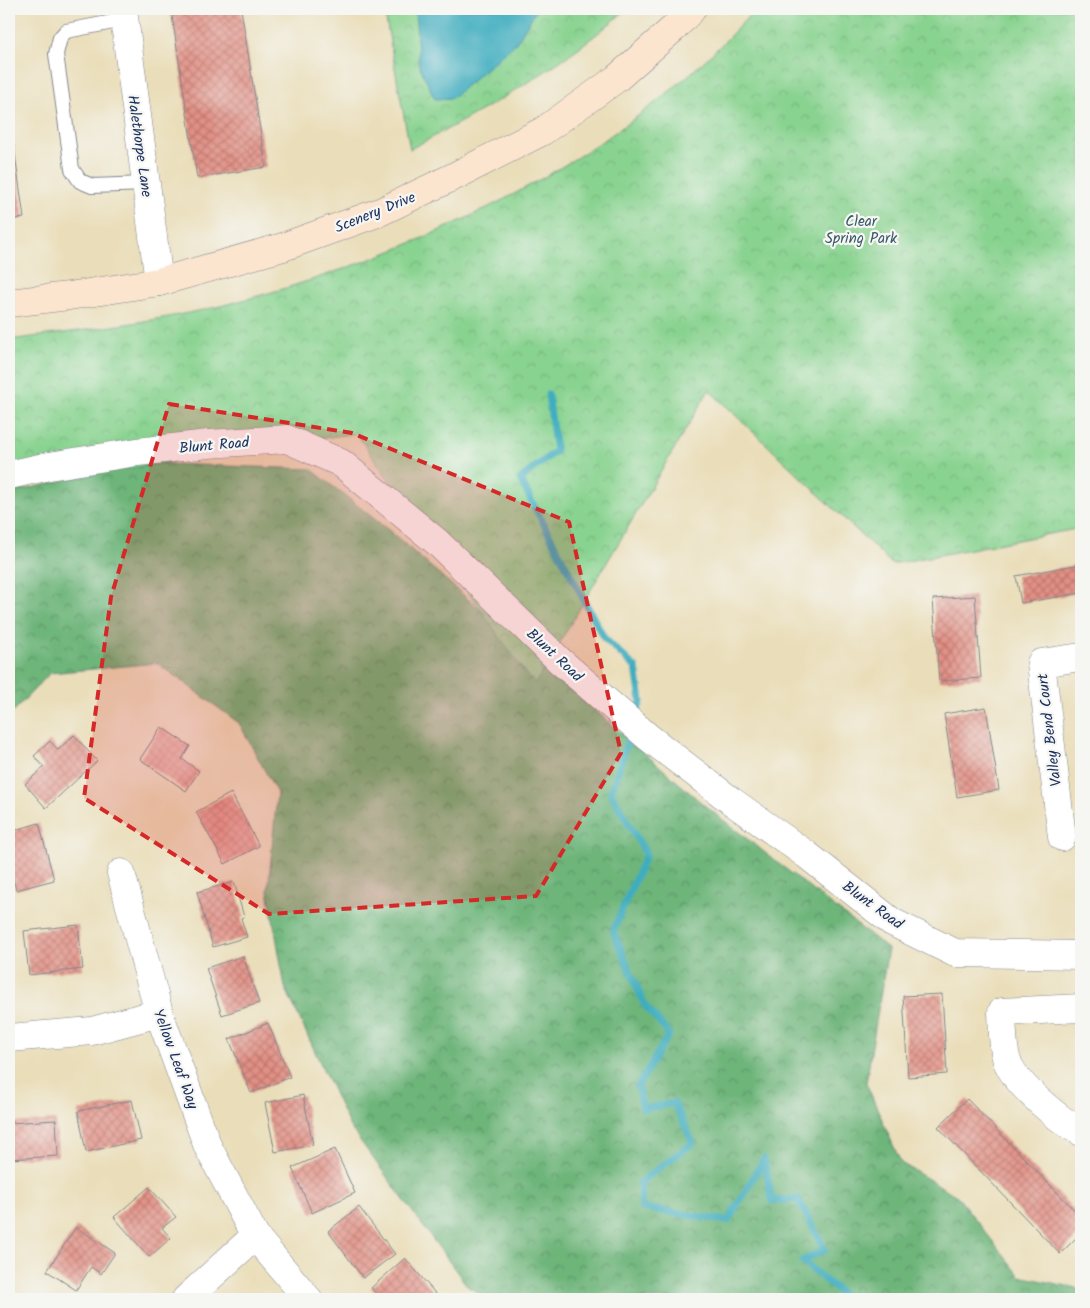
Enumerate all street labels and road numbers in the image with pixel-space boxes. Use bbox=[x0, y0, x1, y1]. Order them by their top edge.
street label: Halethorpe Lane bbox=[120, 93, 158, 199]
street label: Scenery Drive bbox=[331, 186, 420, 240]
street label: Blunt Road bbox=[178, 431, 251, 461]
street label: Blunt Road bbox=[520, 623, 589, 689]
street label: Valley Bend Court bbox=[1031, 672, 1069, 788]
street label: Blunt Road bbox=[837, 875, 908, 936]
street label: Yellow Leaf Way bbox=[146, 1006, 205, 1114]

